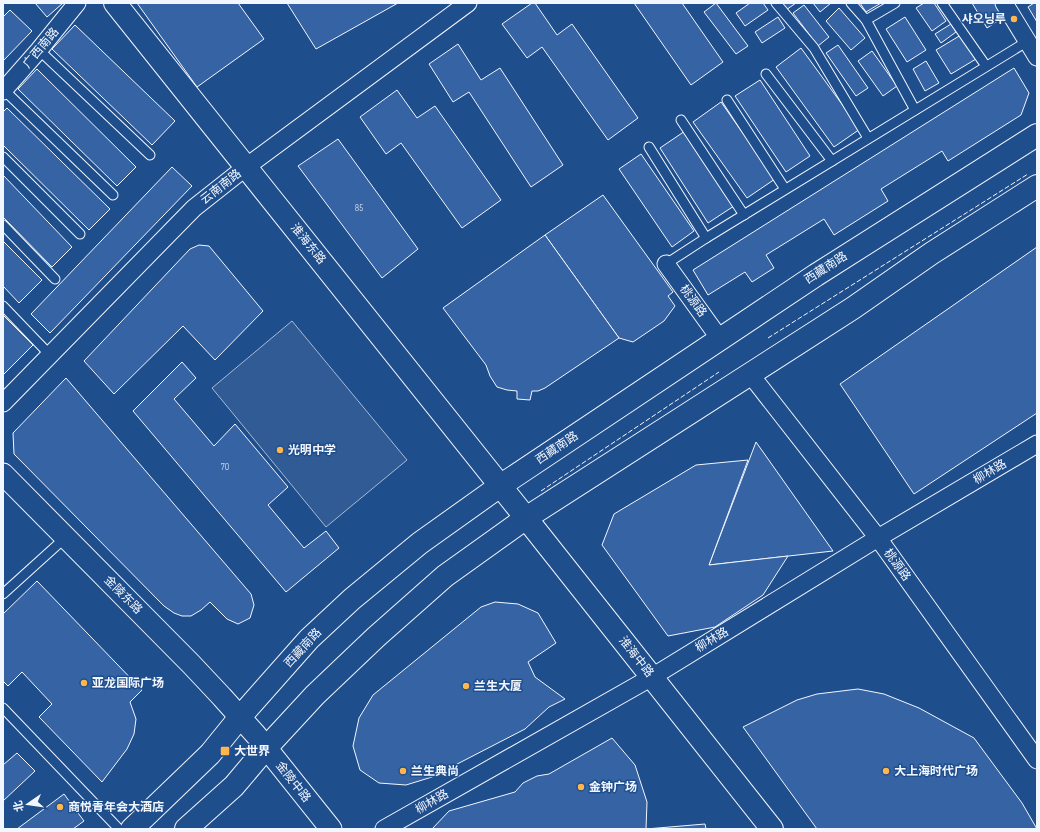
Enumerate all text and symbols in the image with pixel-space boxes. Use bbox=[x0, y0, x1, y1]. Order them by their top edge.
place label: 샤오닝루 bbox=[962, 12, 1006, 27]
marker: 샤오닝루 bbox=[1009, 14, 1019, 24]
street label: 广西南路 bbox=[20, 25, 62, 71]
street label: 云南南路 bbox=[197, 166, 245, 208]
house number: 85 bbox=[355, 202, 363, 214]
street label: 淮海东路 bbox=[287, 221, 329, 267]
street label: 西藏南路 bbox=[802, 249, 850, 287]
street label: 桃源路 bbox=[676, 282, 710, 320]
street label: 西藏南路 bbox=[533, 428, 581, 468]
place label: 光明中学 bbox=[288, 443, 336, 458]
marker: 光明中学 bbox=[275, 445, 285, 455]
street label: 柳林路 bbox=[971, 456, 1009, 488]
house number: 70 bbox=[221, 461, 229, 473]
street label: 桃源路 bbox=[880, 546, 914, 584]
street label: 金陵东路 bbox=[101, 573, 145, 617]
street label: 柳林路 bbox=[693, 624, 731, 656]
street label: 西藏南路 bbox=[281, 625, 325, 671]
street label: 淮海中路 bbox=[615, 633, 657, 681]
place label: 亚龙国际广场 bbox=[92, 676, 164, 691]
marker: 亚龙国际广场 bbox=[79, 678, 89, 688]
place label: 兰生大厦 bbox=[474, 679, 522, 694]
marker: 兰生大厦 bbox=[461, 681, 471, 691]
place label: 大世界 bbox=[234, 744, 270, 759]
marker: 大世界 bbox=[219, 745, 231, 757]
street label: 金陵中路 bbox=[272, 758, 314, 806]
place label: 兰生典尚 bbox=[411, 764, 459, 779]
place label: 大上海时代广场 bbox=[894, 764, 978, 779]
marker: 兰生典尚 bbox=[398, 766, 408, 776]
marker: 大上海时代广场 bbox=[881, 766, 891, 776]
place label: 金钟广场 bbox=[589, 780, 637, 795]
marker: 金钟广场 bbox=[576, 782, 586, 792]
north arrow bbox=[8, 784, 48, 824]
street label: 柳林路 bbox=[413, 787, 451, 817]
text: 北 bbox=[11, 799, 26, 813]
place label: 商悦青年会大酒店 bbox=[68, 800, 164, 815]
marker: 商悦青年会大酒店 bbox=[55, 802, 65, 812]

